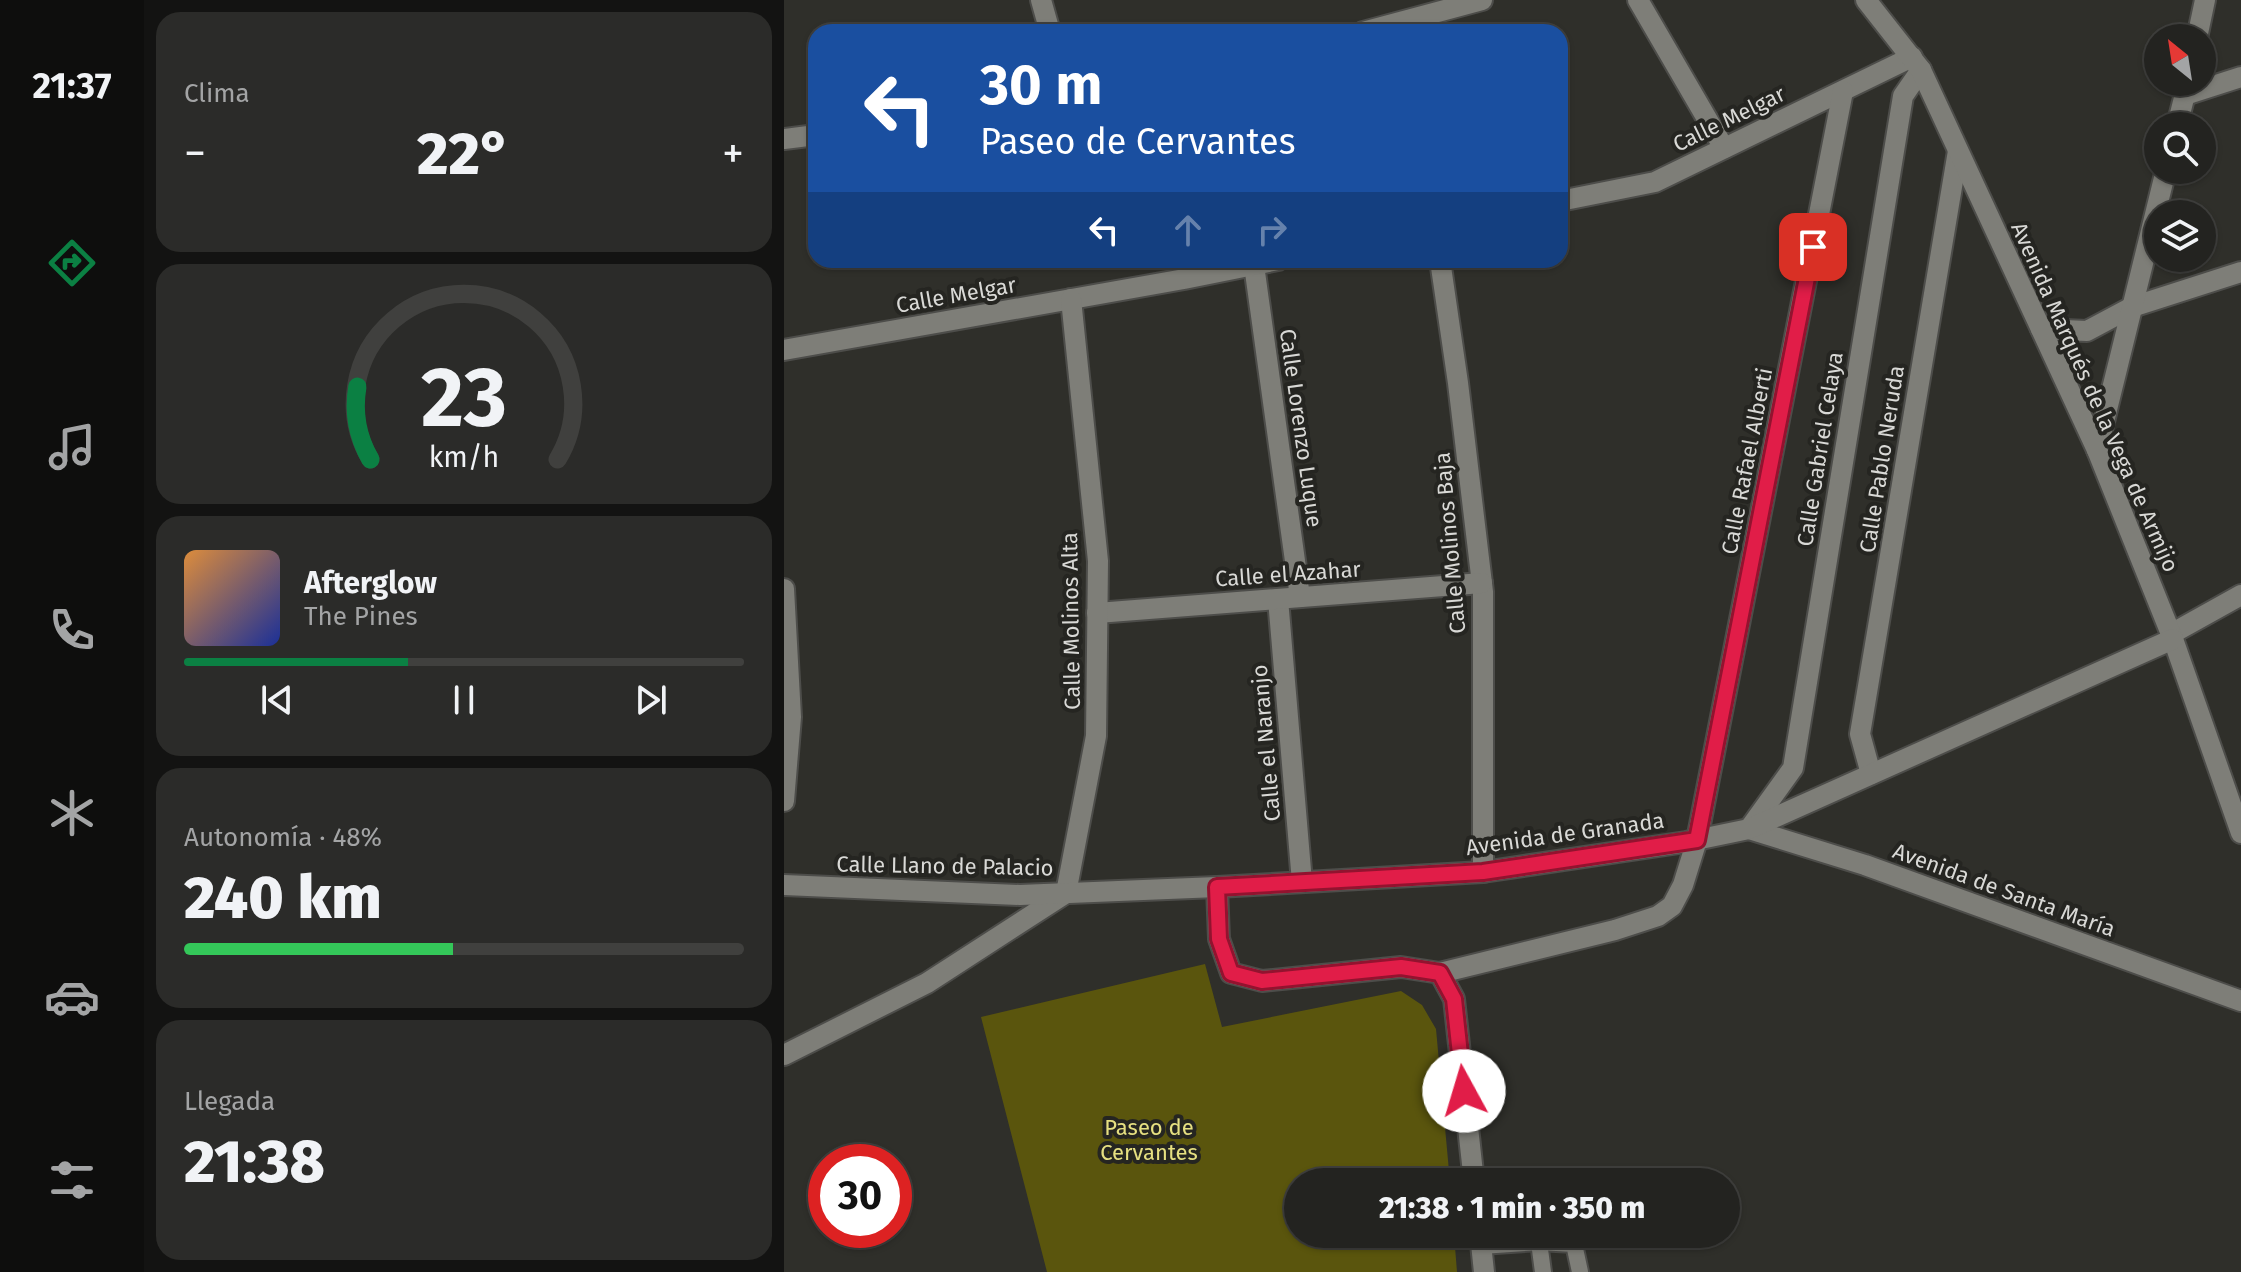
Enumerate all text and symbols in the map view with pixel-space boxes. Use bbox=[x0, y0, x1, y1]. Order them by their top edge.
north arrow bbox=[2144, 24, 2216, 96]
map controls bbox=[2144, 24, 2216, 272]
text: 30 m bbox=[980, 52, 1102, 119]
icon: left bbox=[848, 56, 952, 160]
text: 21:37 bbox=[32, 64, 112, 108]
text: Clima bbox=[184, 78, 250, 109]
street label: Calle Melgar bbox=[1668, 80, 1790, 158]
button: search bbox=[2144, 112, 2216, 184]
text: 22° bbox=[417, 118, 511, 190]
text: Paseo de Cervantes bbox=[980, 120, 1296, 164]
text: − bbox=[184, 127, 206, 180]
text: + bbox=[722, 127, 744, 180]
button: layers bbox=[2144, 200, 2216, 272]
icon: left bbox=[1082, 208, 1126, 252]
icon: ahead bbox=[1166, 208, 1210, 252]
icon: right bbox=[1250, 208, 1294, 252]
pin bbox=[1779, 213, 1847, 281]
street label: Avenida Marqués de la Vega de Armijo bbox=[2005, 218, 2185, 576]
icon: arrive bbox=[1791, 225, 1835, 269]
icon: directions bbox=[44, 235, 100, 291]
street label: Calle Melgar bbox=[894, 271, 1019, 319]
street label: Calle Lorenzo Luque bbox=[1274, 327, 1328, 529]
text: 23 bbox=[421, 348, 507, 448]
street label: Calle Gabriel Celaya bbox=[1791, 350, 1849, 548]
street label: Calle Pablo Neruda bbox=[1854, 363, 1910, 555]
street label: Calle Rafael Alberti bbox=[1716, 365, 1778, 557]
icon: music bbox=[44, 419, 100, 475]
text: km/h bbox=[429, 440, 499, 475]
street label: Calle Molinos Baja bbox=[1429, 451, 1471, 635]
street label: Calle Molinos Alta bbox=[1056, 532, 1086, 710]
street label: Calle el Azahar bbox=[1214, 555, 1362, 593]
text: Afterglow bbox=[304, 565, 437, 601]
text: The Pines bbox=[304, 601, 418, 632]
icon: phone bbox=[44, 602, 100, 658]
street label: Calle el Naranjo bbox=[1246, 663, 1286, 823]
icon: previous bbox=[255, 678, 299, 722]
icon: pause bbox=[442, 678, 486, 722]
icon: next bbox=[629, 678, 673, 722]
icon: climate bbox=[44, 785, 100, 841]
street label: Avenida de Granada bbox=[1464, 807, 1666, 861]
text: Autonomía · 48% bbox=[184, 822, 382, 853]
street label: Avenida de Santa María bbox=[1889, 837, 2119, 943]
street label: Calle Llano de Palacio bbox=[836, 851, 1054, 881]
text: 240 km bbox=[184, 862, 382, 934]
icon: car bbox=[44, 969, 100, 1025]
position arrow bbox=[1422, 1049, 1506, 1133]
text: Llegada bbox=[184, 1086, 275, 1117]
park label: Paseo de Cervantes bbox=[1100, 1114, 1198, 1166]
text: 21:38 bbox=[184, 1126, 325, 1198]
speed limit sign: 30 bbox=[808, 1144, 912, 1248]
icon: filters bbox=[44, 1152, 100, 1208]
text: 21:38 · 1 min · 350 m bbox=[1379, 1190, 1645, 1226]

